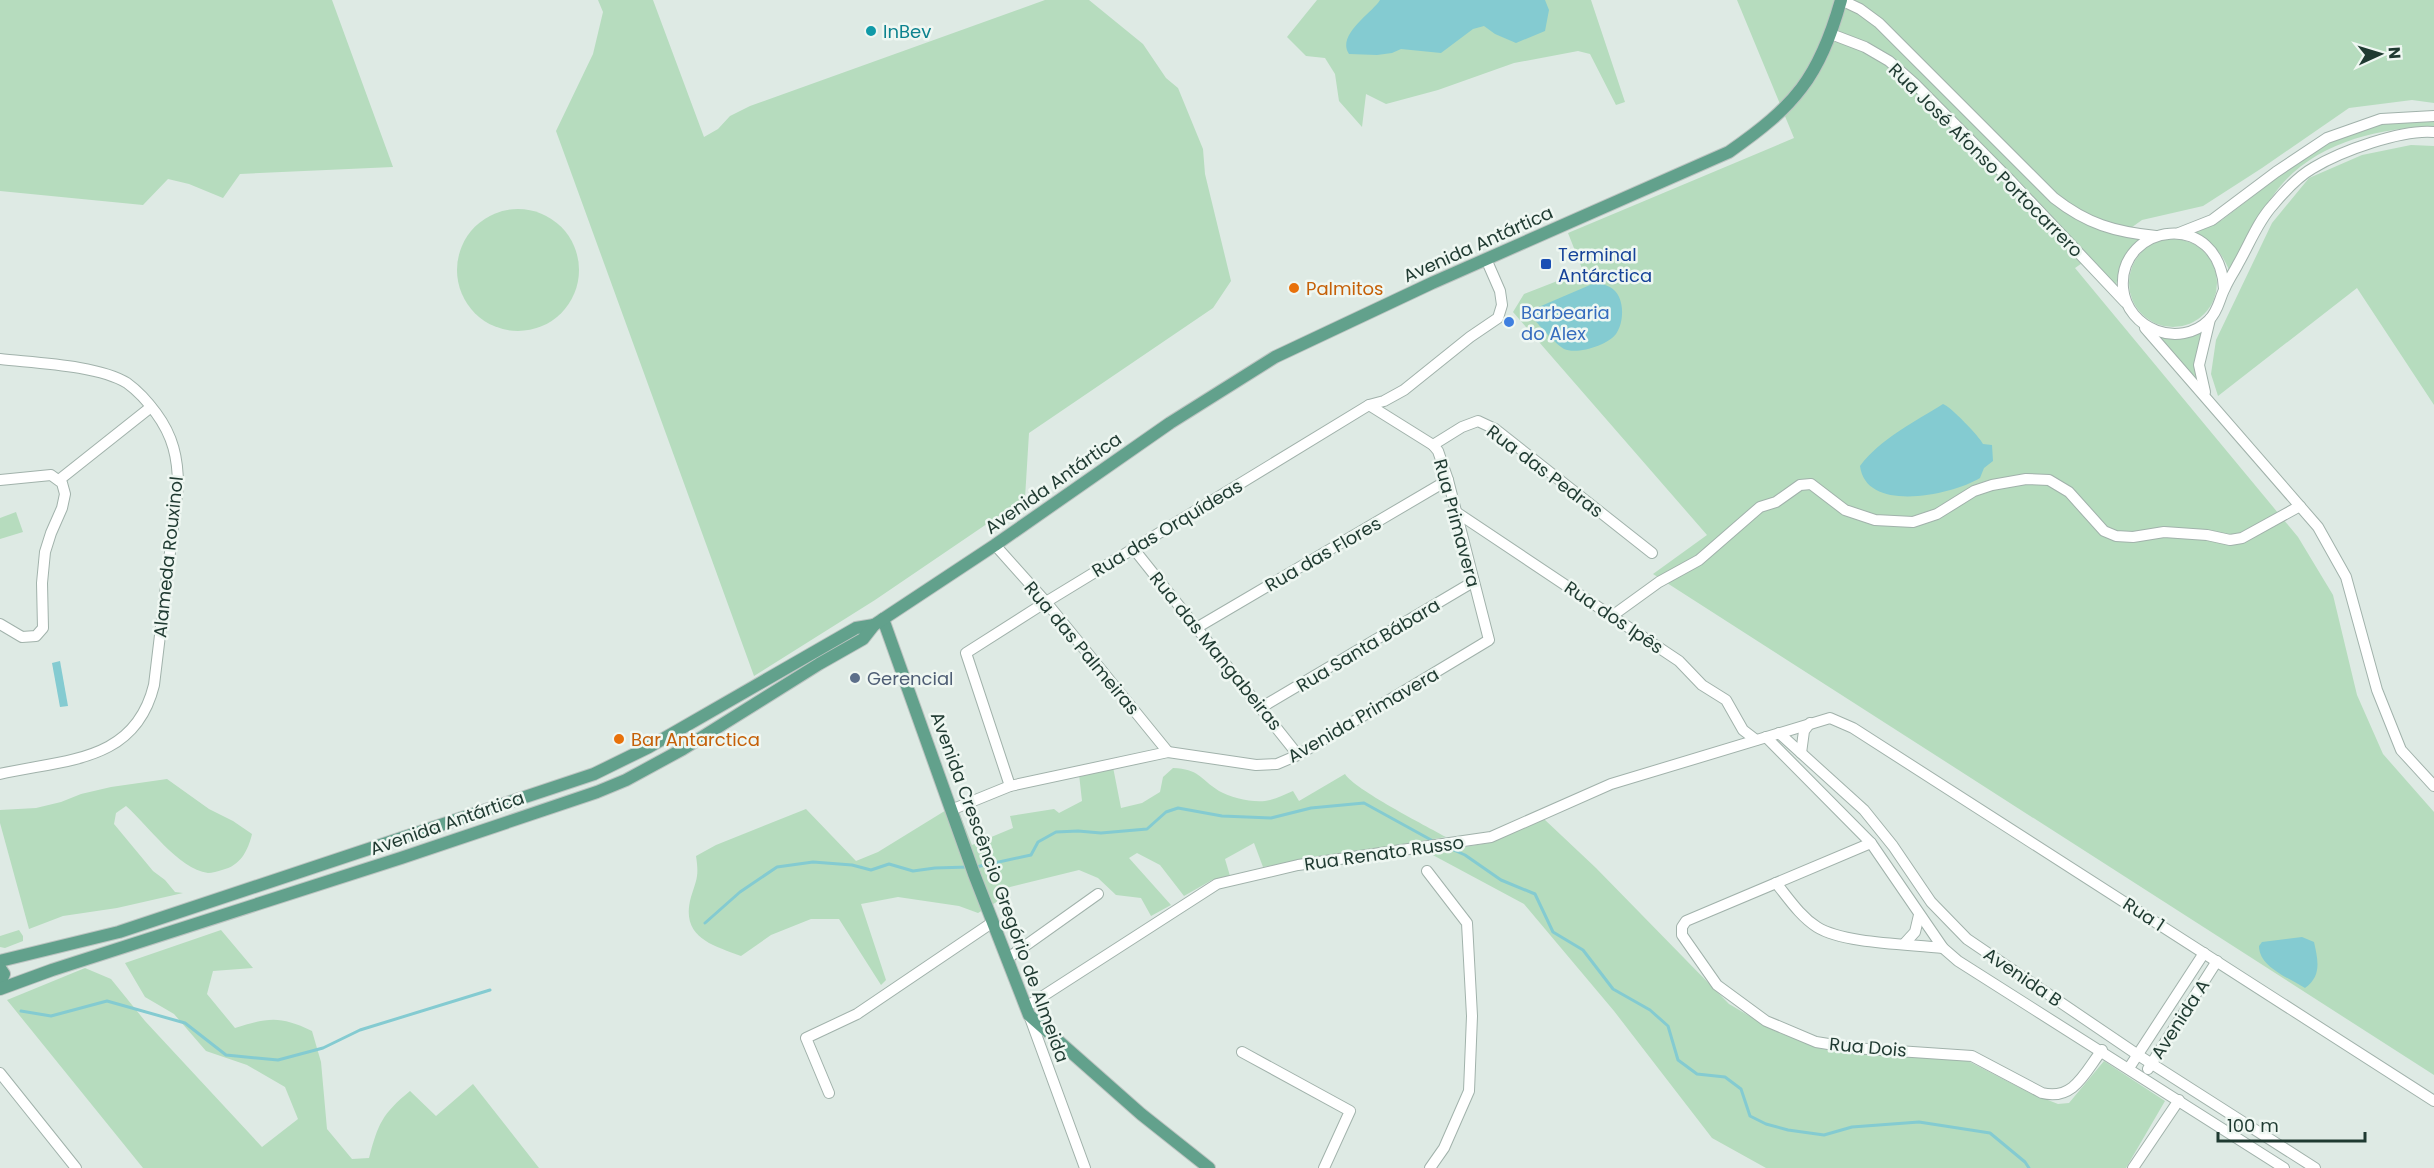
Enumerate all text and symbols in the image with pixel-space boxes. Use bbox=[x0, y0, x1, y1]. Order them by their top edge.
place label: InBev bbox=[883, 19, 931, 44]
marker: InBev bbox=[864, 24, 878, 38]
north arrow bbox=[2350, 24, 2410, 84]
text: N bbox=[2383, 46, 2406, 60]
street label: Rua José Afonso Portocarrero bbox=[1883, 57, 2089, 263]
street label: Avenida Antártica bbox=[1399, 200, 1557, 288]
place label: Terminal Antárctica bbox=[1558, 242, 1652, 288]
marker: Terminal Antárctica bbox=[1539, 257, 1553, 271]
place label: Palmitos bbox=[1306, 276, 1383, 301]
marker: Palmitos bbox=[1287, 281, 1301, 295]
place label: Barbearia do Alex bbox=[1521, 300, 1610, 346]
marker: Barbearia do Alex bbox=[1502, 315, 1516, 329]
street label: Rua das Pedras bbox=[1482, 419, 1608, 523]
street label: Avenida Antártica bbox=[980, 426, 1126, 540]
street label: Rua Primavera bbox=[1428, 456, 1486, 590]
street label: Rua das Orquídeas bbox=[1087, 473, 1247, 583]
street label: Alameda Rouxinol bbox=[147, 475, 189, 639]
street label: Rua das Flores bbox=[1260, 511, 1386, 597]
street label: Rua das Mangabeiras bbox=[1144, 566, 1288, 736]
street label: Rua dos Ipês bbox=[1560, 575, 1668, 659]
street label: Rua das Palmeiras bbox=[1019, 576, 1145, 720]
street label: Rua Santa Bábara bbox=[1291, 592, 1445, 698]
street label: Avenida Primavera bbox=[1283, 661, 1443, 769]
place label: Gerencial bbox=[867, 666, 954, 691]
marker: Gerencial bbox=[848, 671, 862, 685]
street label: Avenida Crescêncio Gregório de Almeida bbox=[925, 708, 1075, 1066]
place label: Bar Antarctica bbox=[631, 727, 760, 752]
marker: Bar Antarctica bbox=[612, 732, 626, 746]
street label: Avenida Antártica bbox=[367, 785, 527, 861]
street label: Rua Renato Russo bbox=[1303, 829, 1465, 877]
street label: Rua 1 bbox=[2118, 891, 2170, 937]
street label: Avenida B bbox=[1979, 942, 2067, 1012]
street label: Avenida A bbox=[2145, 974, 2215, 1064]
street label: Rua Dois bbox=[1828, 1031, 1908, 1063]
scale bar bbox=[2218, 1105, 2365, 1143]
text: 100 m bbox=[2227, 1113, 2279, 1138]

